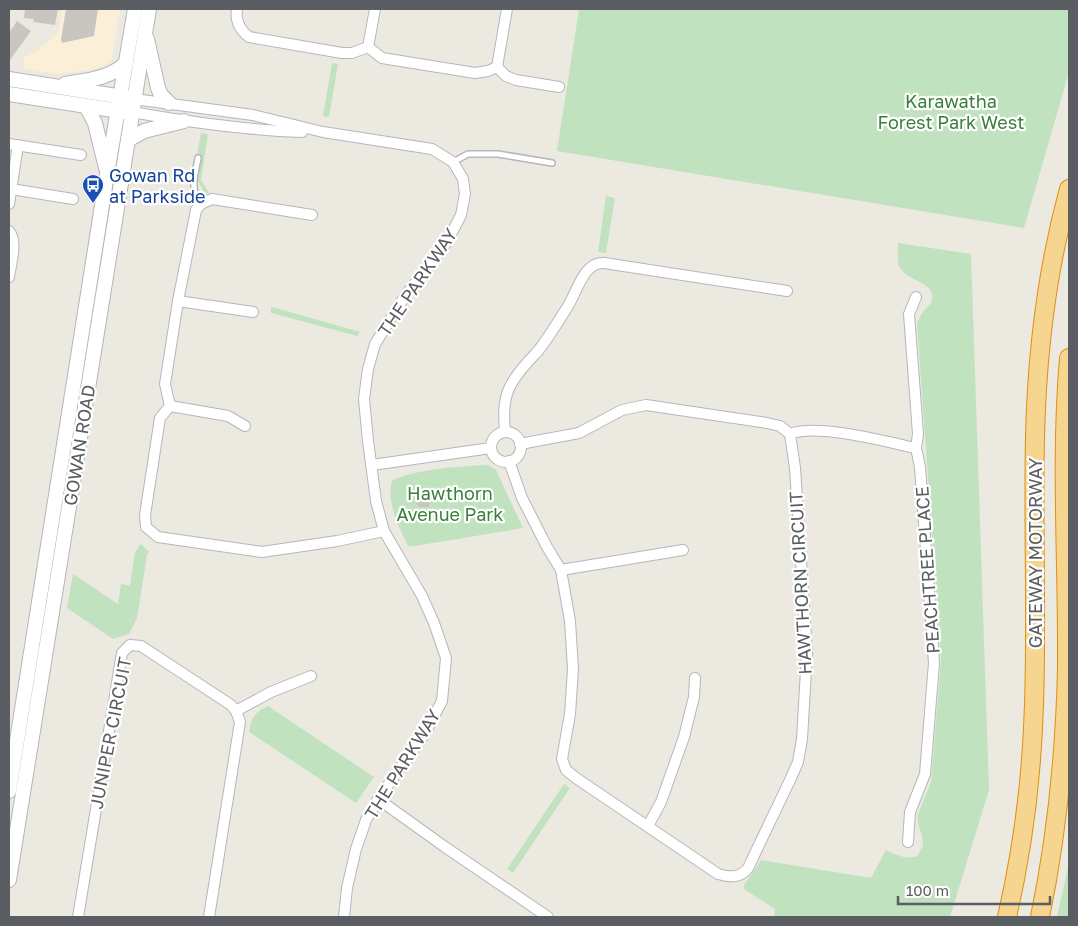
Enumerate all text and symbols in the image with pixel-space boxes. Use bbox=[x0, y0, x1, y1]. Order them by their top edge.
park label: Karawatha Forest Park West bbox=[877, 90, 1025, 133]
place label: Gowan Rd at Parkside bbox=[109, 164, 206, 207]
bus stop icon: Gowan Rd at Parkside bbox=[81, 173, 105, 204]
street label: THE PARKWAY bbox=[373, 223, 461, 340]
street label: GOWAN ROAD bbox=[59, 383, 99, 507]
street label: GATEWAY MOTORWAY bbox=[1024, 457, 1046, 648]
park label: Hawthorn Avenue Park bbox=[396, 482, 504, 525]
street label: PEACHTREE PLACE bbox=[910, 486, 944, 654]
street label: HAWTHORN CIRCUIT bbox=[784, 491, 816, 675]
street label: JUNIPER CIRCUIT bbox=[84, 655, 136, 811]
street label: THE PARKWAY bbox=[359, 705, 445, 823]
scale bar bbox=[898, 874, 1050, 906]
text: 100 m bbox=[906, 881, 949, 899]

